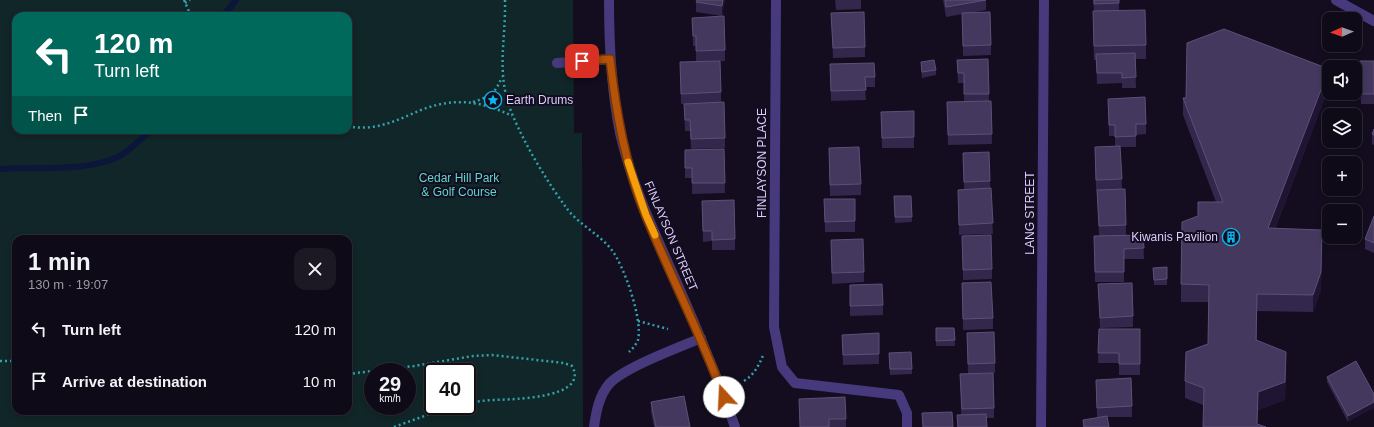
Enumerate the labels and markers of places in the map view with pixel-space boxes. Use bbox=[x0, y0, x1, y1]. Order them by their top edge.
pin bbox=[565, 44, 599, 78]
place icon: Earth Drums bbox=[483, 90, 503, 110]
place label: Earth Drums bbox=[506, 93, 573, 107]
building icon: Kiwanis Pavilion bbox=[1221, 227, 1241, 247]
place label: Kiwanis Pavilion bbox=[1131, 230, 1218, 244]

